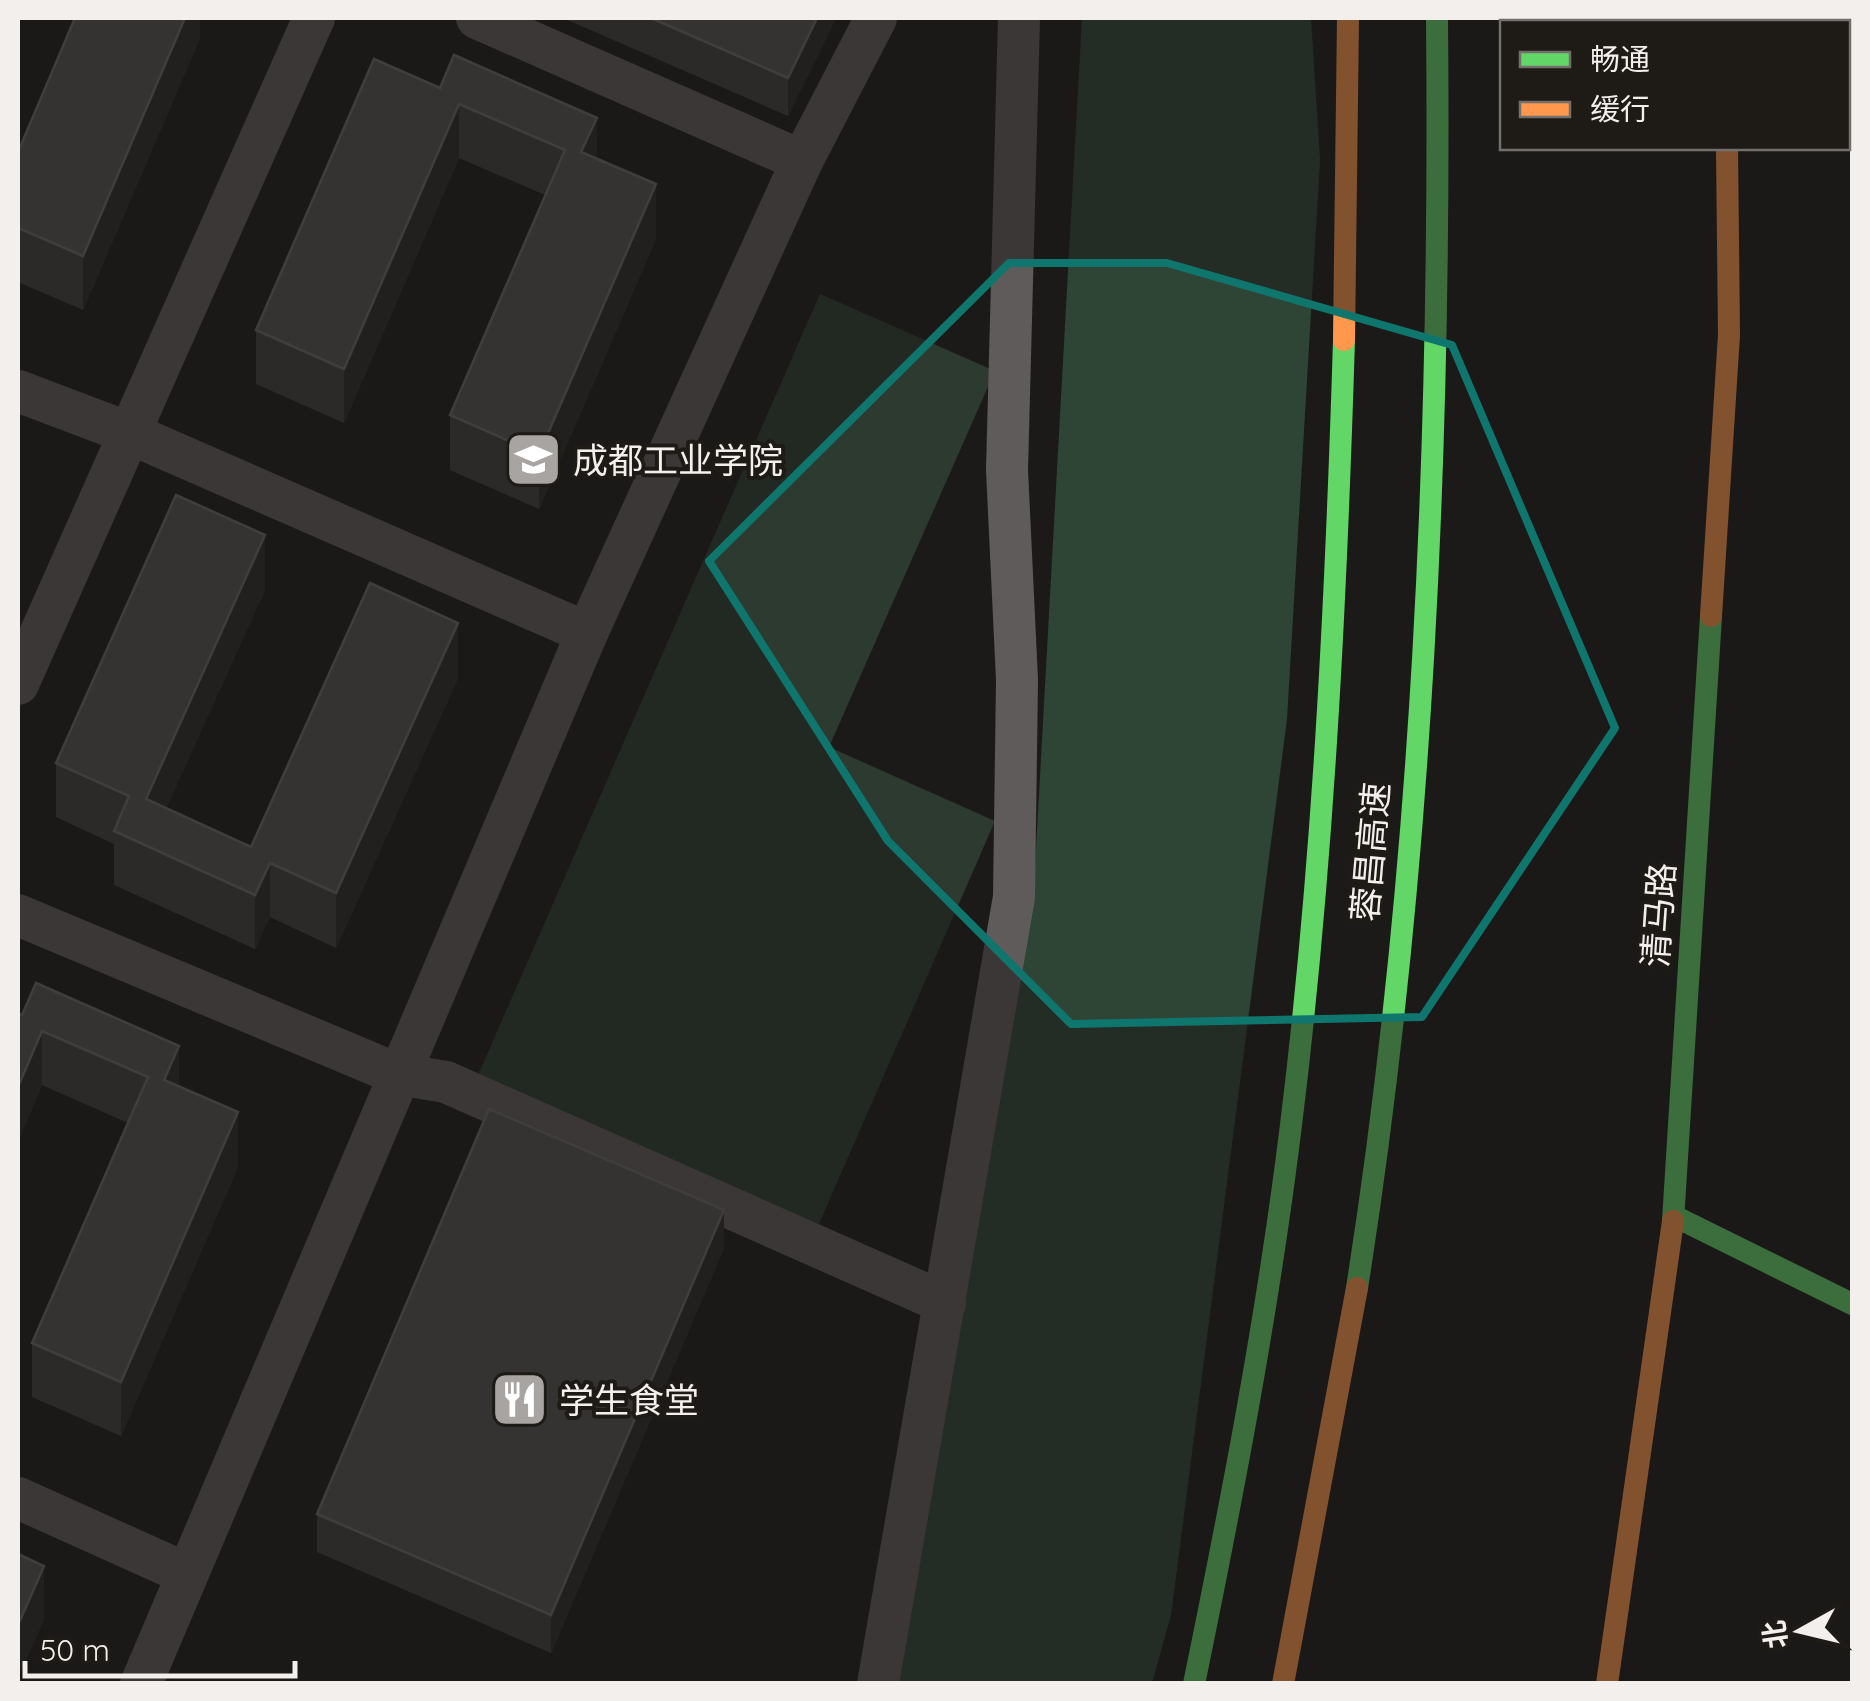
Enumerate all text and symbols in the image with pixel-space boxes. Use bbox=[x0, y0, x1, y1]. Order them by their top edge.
legend bbox=[1500, 20, 1850, 150]
text: 畅通 bbox=[1590, 40, 1650, 78]
text: 缓行 bbox=[1590, 90, 1650, 128]
school or university icon: 成都工业学院 bbox=[504, 430, 564, 490]
place label: 成都工业学院 bbox=[573, 438, 783, 482]
street label: 蓉昌高速 bbox=[1342, 780, 1398, 924]
street label: 清马路 bbox=[1632, 861, 1684, 969]
restaurant icon: 学生食堂 bbox=[490, 1370, 550, 1430]
place label: 学生食堂 bbox=[559, 1378, 699, 1422]
north arrow bbox=[1750, 1581, 1850, 1681]
scale bar bbox=[25, 1616, 295, 1678]
text: 北 bbox=[1755, 1618, 1794, 1651]
text: 50 m bbox=[40, 1631, 110, 1669]

